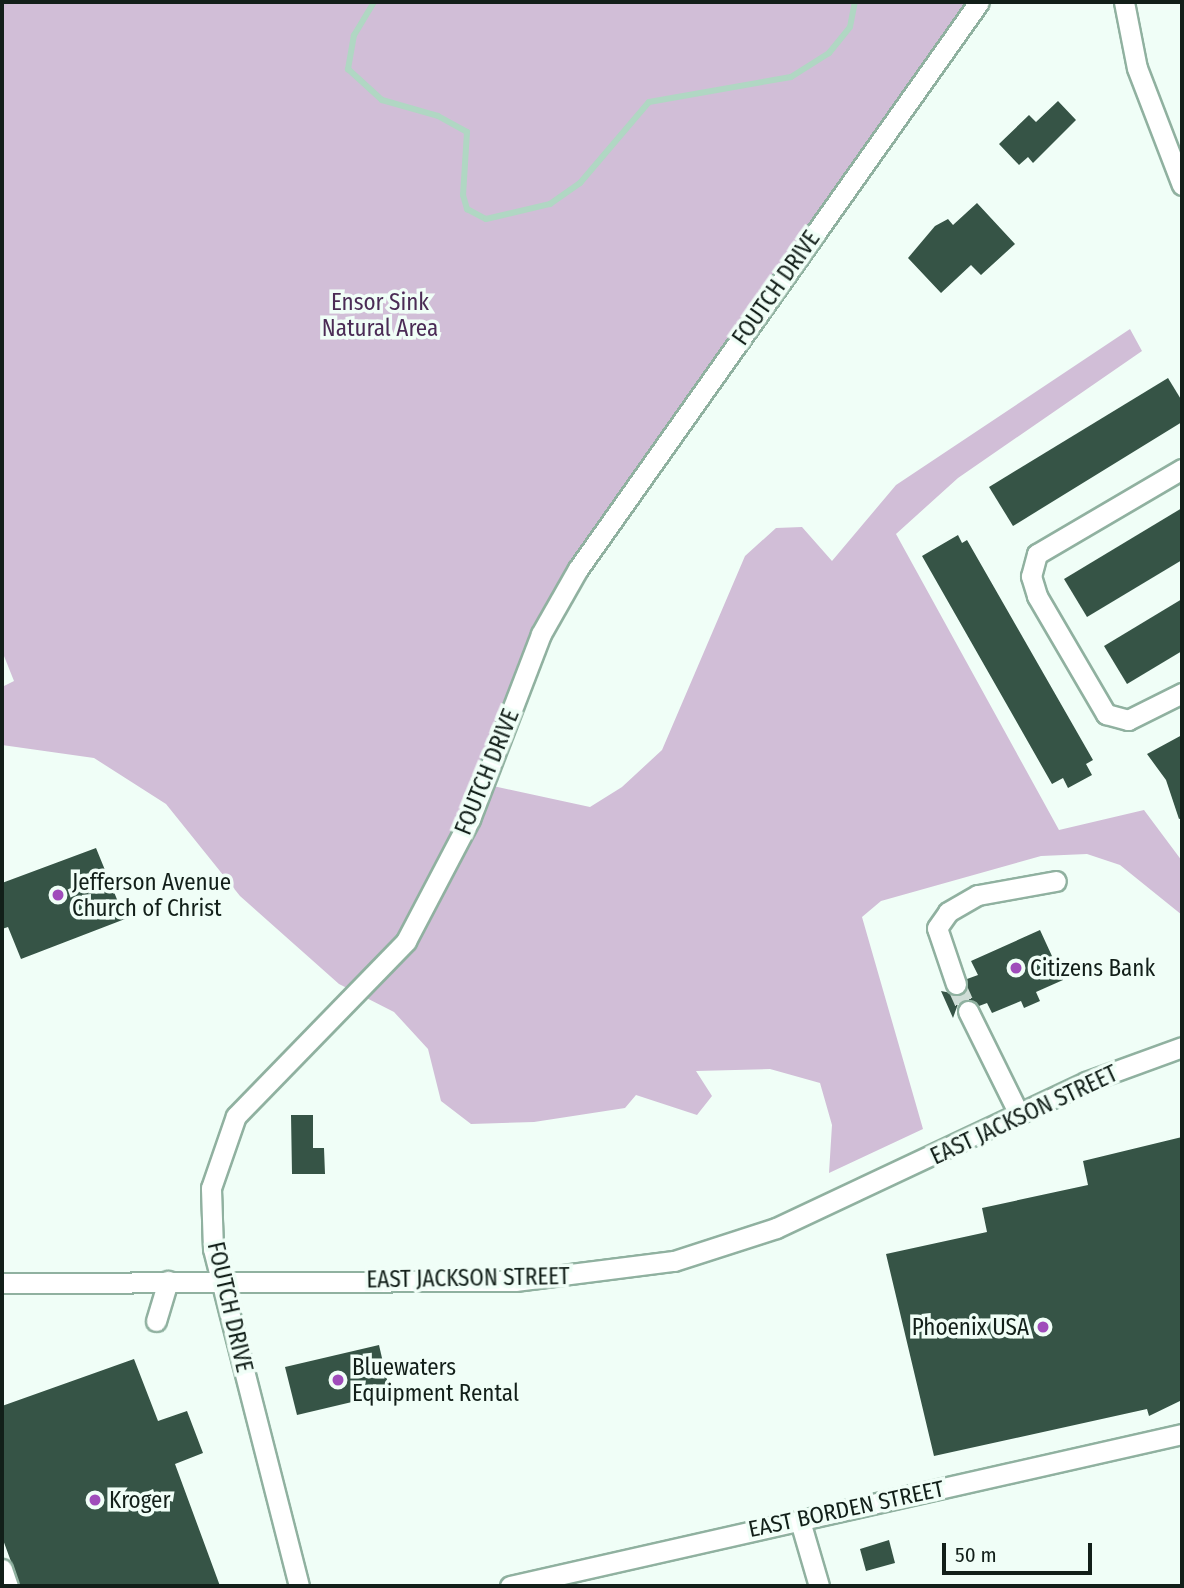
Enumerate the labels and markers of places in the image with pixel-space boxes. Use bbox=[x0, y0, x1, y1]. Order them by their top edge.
place label: Jefferson Avenue Church of Christ bbox=[72, 868, 231, 922]
marker: Jefferson Avenue Church of Christ bbox=[50, 887, 66, 903]
place label: Citizens Bank bbox=[1030, 954, 1155, 982]
marker: Citizens Bank bbox=[1008, 960, 1024, 976]
place label: Phoenix USA bbox=[912, 1313, 1029, 1341]
marker: Phoenix USA bbox=[1035, 1319, 1051, 1335]
place label: Bluewaters Equipment Rental bbox=[352, 1353, 519, 1407]
marker: Bluewaters Equipment Rental bbox=[330, 1372, 346, 1388]
place label: Kroger bbox=[109, 1486, 170, 1514]
marker: Kroger bbox=[87, 1492, 103, 1508]

